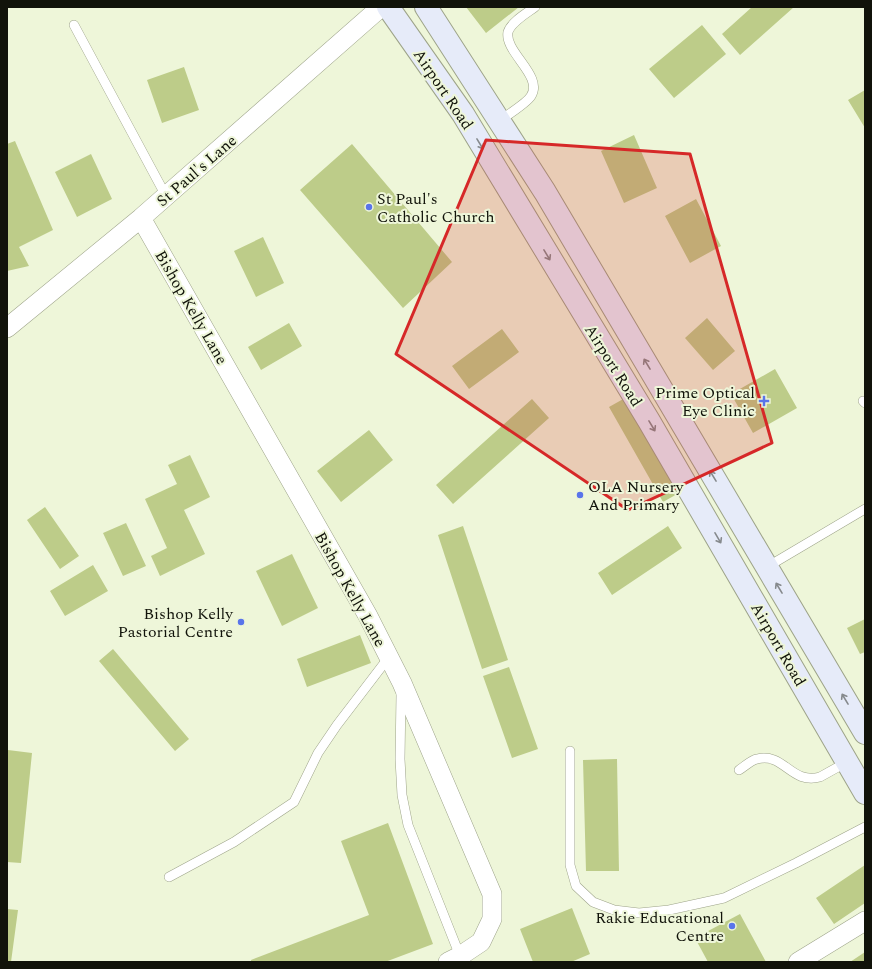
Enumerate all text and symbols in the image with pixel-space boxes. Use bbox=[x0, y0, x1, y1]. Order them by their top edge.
street label: Airport Road bbox=[407, 44, 479, 135]
street label: St Paul's Lane bbox=[151, 129, 242, 212]
one-way arrow bbox=[477, 138, 485, 150]
place label: St Paul's Catholic Church bbox=[377, 187, 495, 229]
marker: St Paul's Catholic Church bbox=[364, 202, 374, 212]
street label: Bishop Kelly Lane bbox=[149, 246, 234, 369]
one-way arrow bbox=[544, 249, 552, 261]
street label: Airport Road bbox=[578, 320, 648, 411]
one-way arrow bbox=[642, 358, 650, 370]
place label: Prime Optical Eye Clinic bbox=[655, 381, 755, 423]
marker: Prime Optical Eye Clinic bbox=[758, 395, 770, 407]
one-way arrow bbox=[648, 420, 656, 432]
one-way arrow bbox=[708, 470, 716, 482]
place label: OLA Nursery And Primary bbox=[588, 475, 685, 517]
marker: OLA Nursery And Primary bbox=[575, 490, 585, 500]
street label: Bishop Kelly Lane bbox=[308, 527, 392, 651]
one-way arrow bbox=[714, 532, 722, 544]
one-way arrow bbox=[775, 583, 783, 594]
street label: Airport Road bbox=[744, 598, 812, 691]
place label: Bishop Kelly Pastorial Centre bbox=[118, 602, 234, 644]
marker: Bishop Kelly Pastorial Centre bbox=[236, 617, 246, 627]
one-way arrow bbox=[841, 693, 849, 705]
place label: Rakie Educational Centre bbox=[595, 906, 724, 948]
marker: Rakie Educational Centre bbox=[727, 921, 737, 931]

